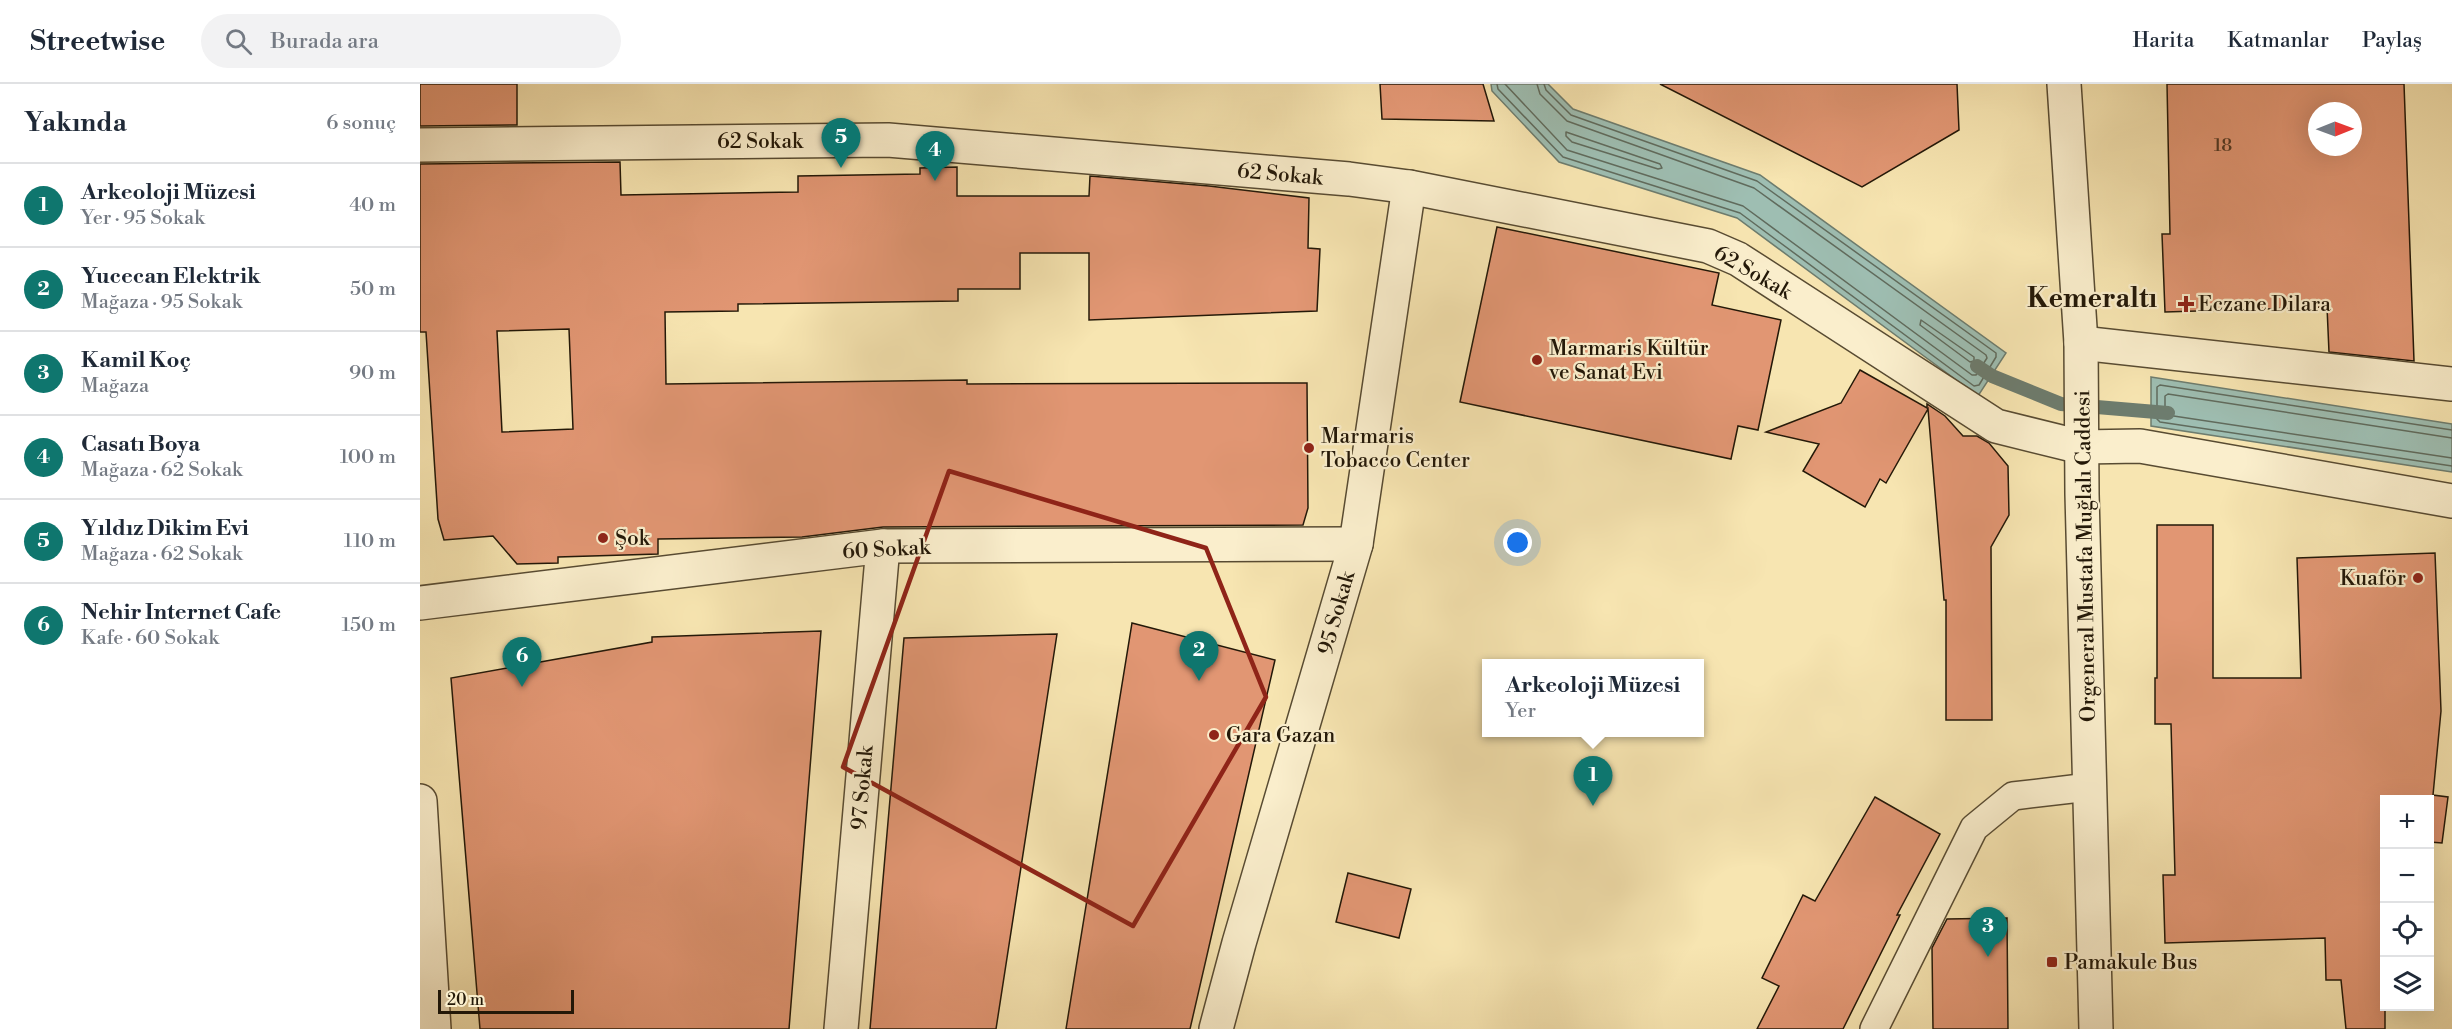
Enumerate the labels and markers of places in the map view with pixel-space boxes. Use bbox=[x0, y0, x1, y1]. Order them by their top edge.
pin: 5 bbox=[822, 118, 860, 168]
pin: 4 bbox=[916, 132, 954, 181]
place label: Eczane Dilara bbox=[2198, 292, 2331, 318]
marker: Eczane Dilara bbox=[2179, 297, 2193, 311]
place label: Marmaris Kültür ve Sanat Evi bbox=[1548, 336, 1709, 386]
marker: Marmaris Kültür ve Sanat Evi bbox=[1530, 353, 1544, 367]
place label: Marmaris Tobacco Center bbox=[1321, 424, 1470, 474]
marker: Marmaris Tobacco Center bbox=[1302, 441, 1316, 455]
place label: Şok bbox=[615, 526, 651, 552]
marker: Şok bbox=[596, 531, 610, 545]
place label: Kuaför bbox=[2340, 566, 2406, 592]
marker: Kuaför bbox=[2411, 571, 2425, 585]
pin: 2 bbox=[1180, 632, 1218, 681]
pin: 6 bbox=[502, 638, 542, 687]
place label: Gara Gazan bbox=[1226, 723, 1336, 749]
marker: Gara Gazan bbox=[1207, 728, 1221, 742]
pin: 1 bbox=[1574, 756, 1612, 806]
pin: 3 bbox=[1968, 908, 2008, 957]
place label: Pamakule Bus bbox=[2064, 950, 2198, 976]
marker: Pamakule Bus bbox=[2045, 955, 2059, 969]

